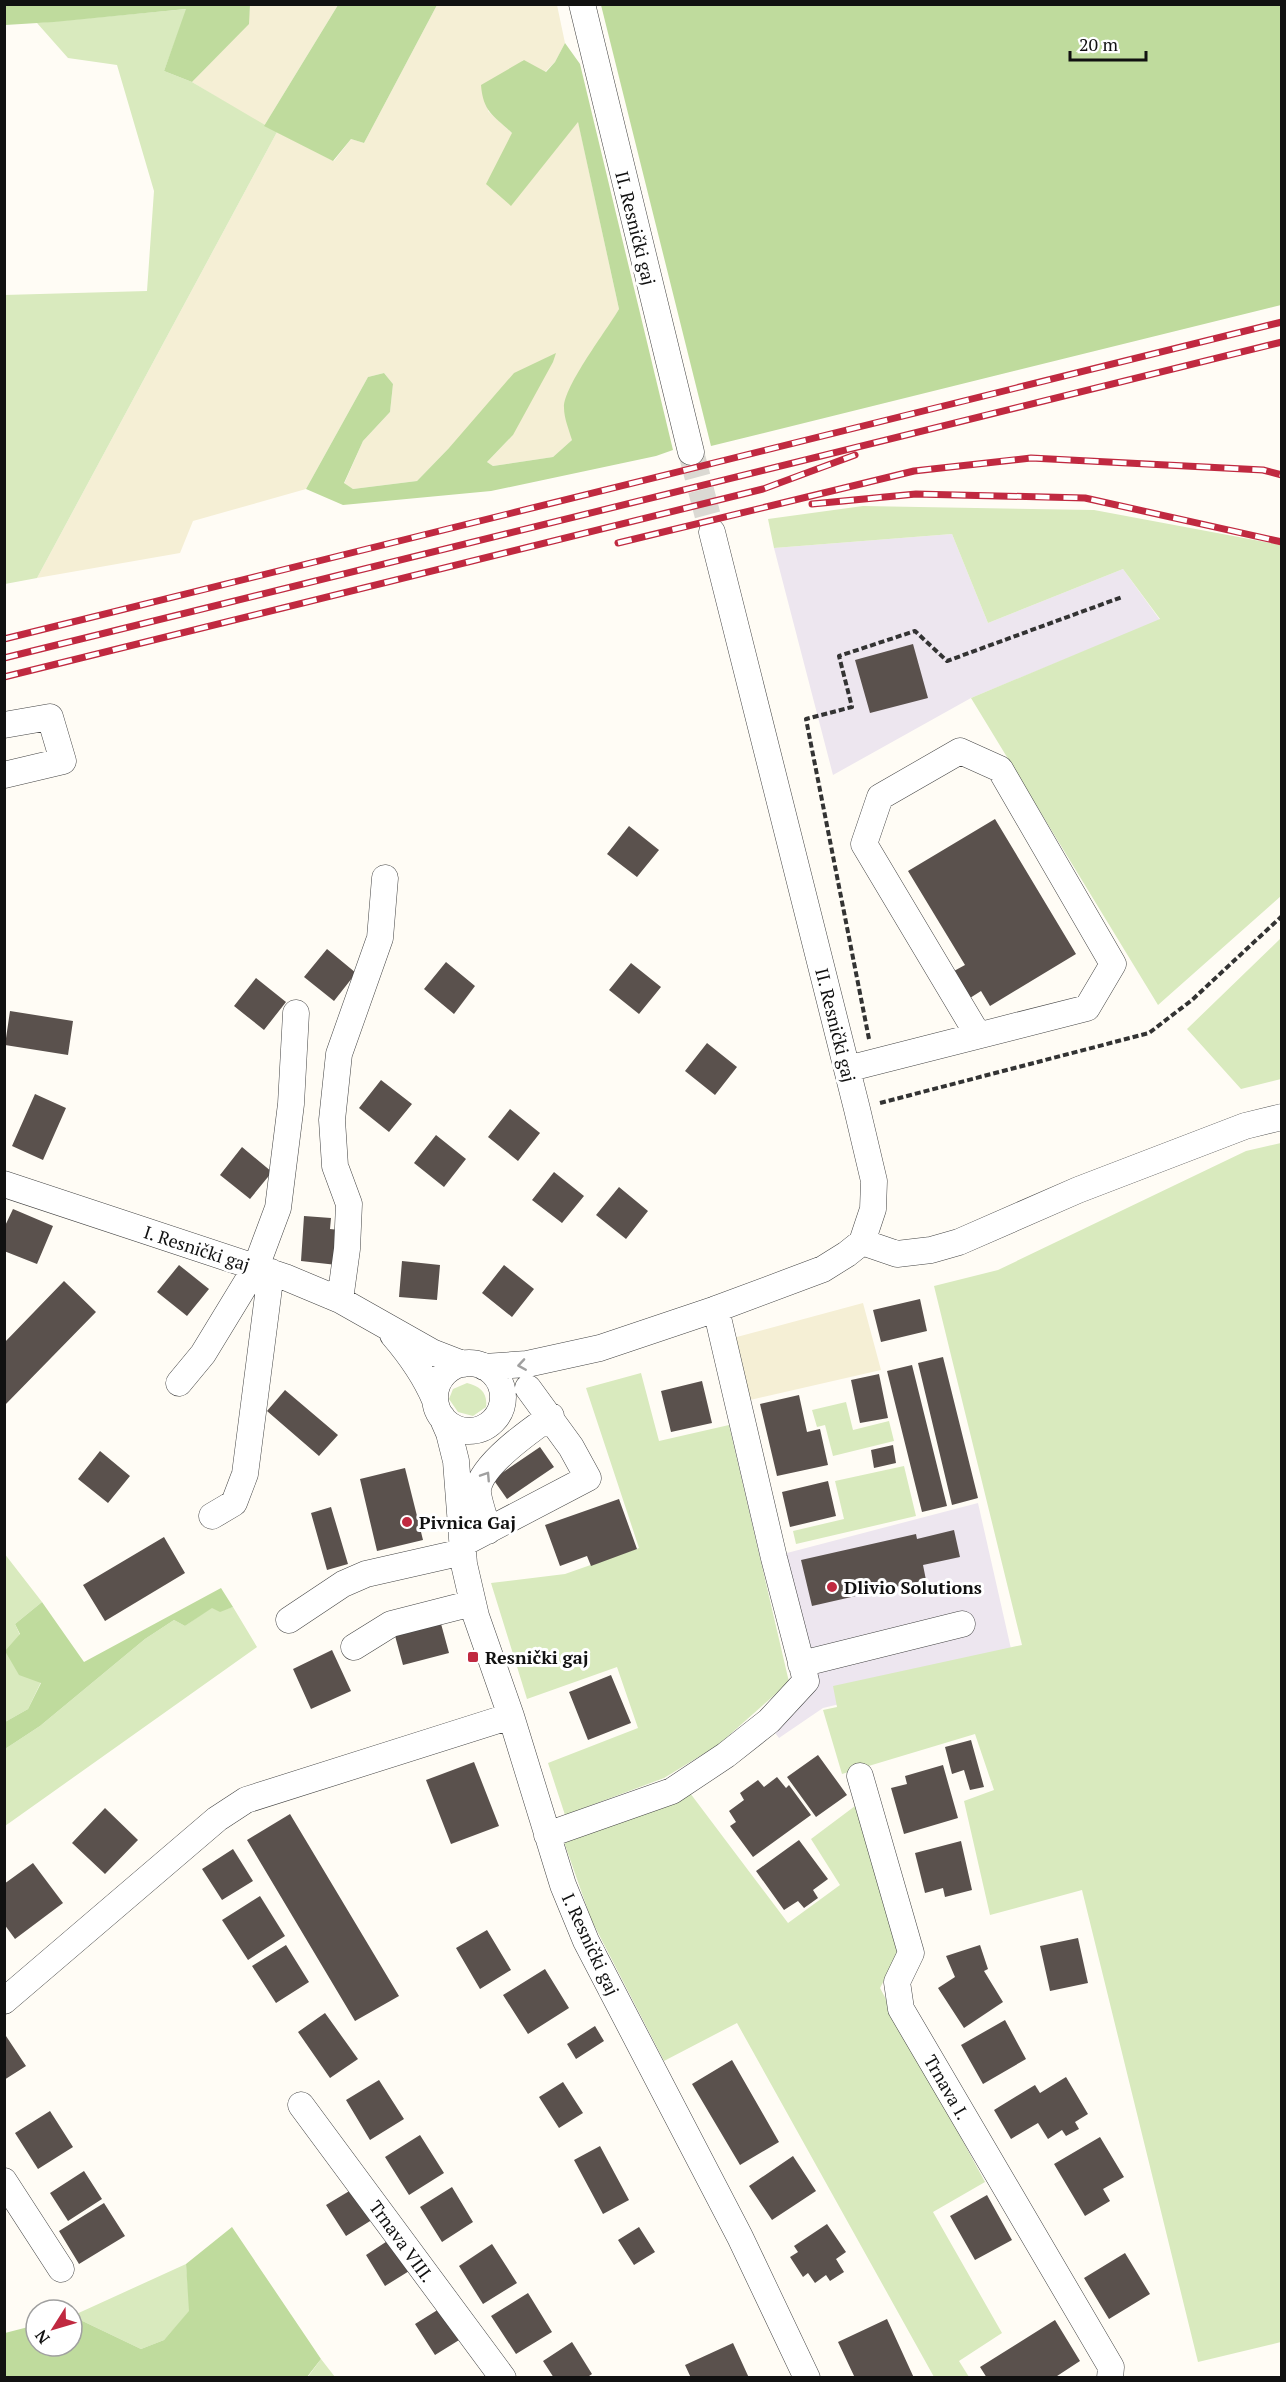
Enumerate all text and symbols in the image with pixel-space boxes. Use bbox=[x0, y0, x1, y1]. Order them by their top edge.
scale bar bbox=[1070, 24, 1146, 62]
text: 20 m bbox=[1079, 32, 1119, 56]
street label: II. Resnički gaj bbox=[610, 169, 662, 287]
street label: II. Resnički gaj bbox=[810, 966, 862, 1084]
street label: I. Resnički gaj bbox=[141, 1220, 253, 1276]
one-way arrow bbox=[517, 1358, 527, 1370]
one-way arrow bbox=[478, 1471, 489, 1482]
place label: Pivnica Gaj bbox=[419, 1510, 516, 1534]
marker: Pivnica Gaj bbox=[400, 1515, 414, 1529]
place label: Dlivio Solutions bbox=[844, 1575, 982, 1599]
marker: Dlivio Solutions bbox=[825, 1580, 839, 1594]
place label: Resnički gaj bbox=[485, 1645, 588, 1669]
marker: Resnički gaj bbox=[466, 1650, 480, 1664]
street label: I. Resnički gaj bbox=[557, 1889, 625, 1999]
street label: Trnava I. bbox=[919, 2050, 975, 2124]
street label: Trnava VIII. bbox=[364, 2195, 440, 2287]
north arrow bbox=[24, 2298, 84, 2358]
text: N bbox=[30, 2326, 54, 2348]

